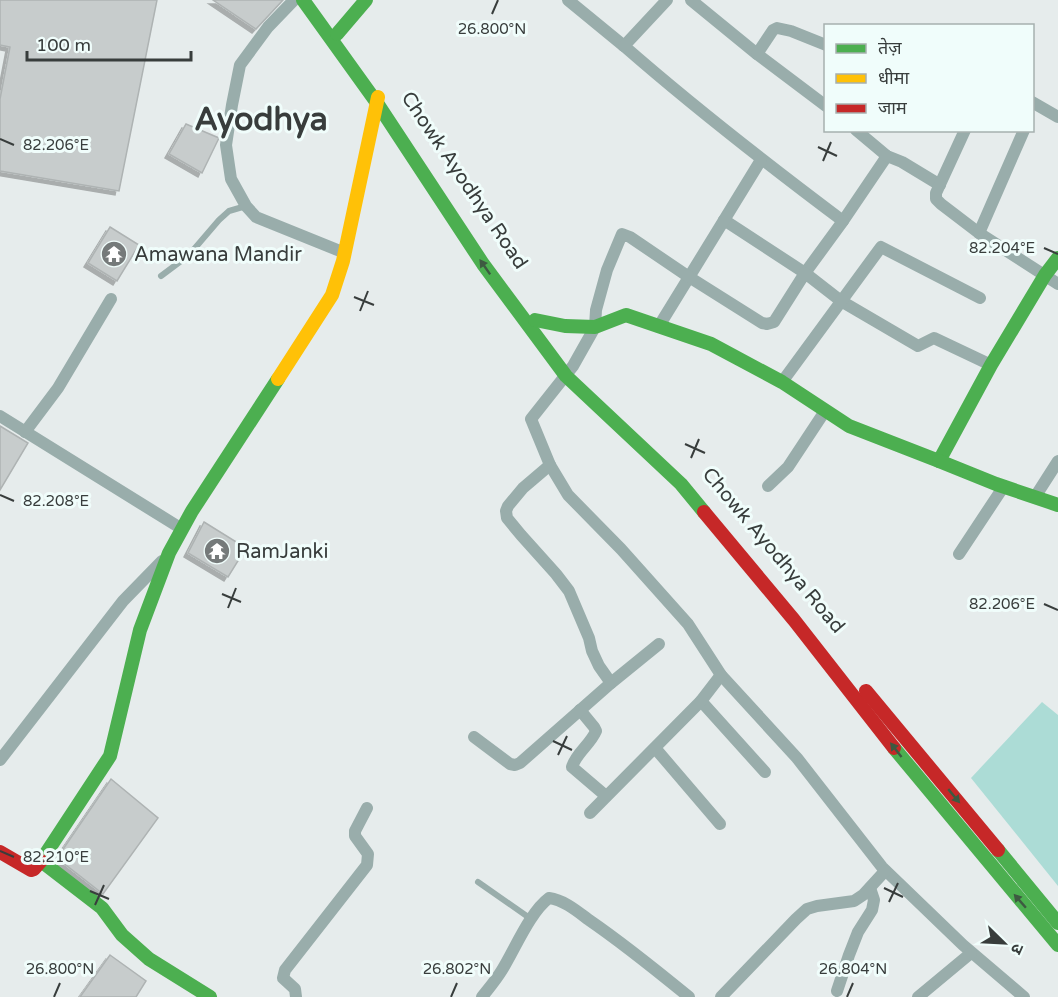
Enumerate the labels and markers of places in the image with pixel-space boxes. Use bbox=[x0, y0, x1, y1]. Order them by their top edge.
temple icon: Amawana Mandir bbox=[99, 239, 129, 269]
place label: Amawana Mandir bbox=[134, 243, 302, 267]
temple icon: RamJanki bbox=[202, 536, 232, 566]
place label: RamJanki bbox=[236, 540, 328, 564]

